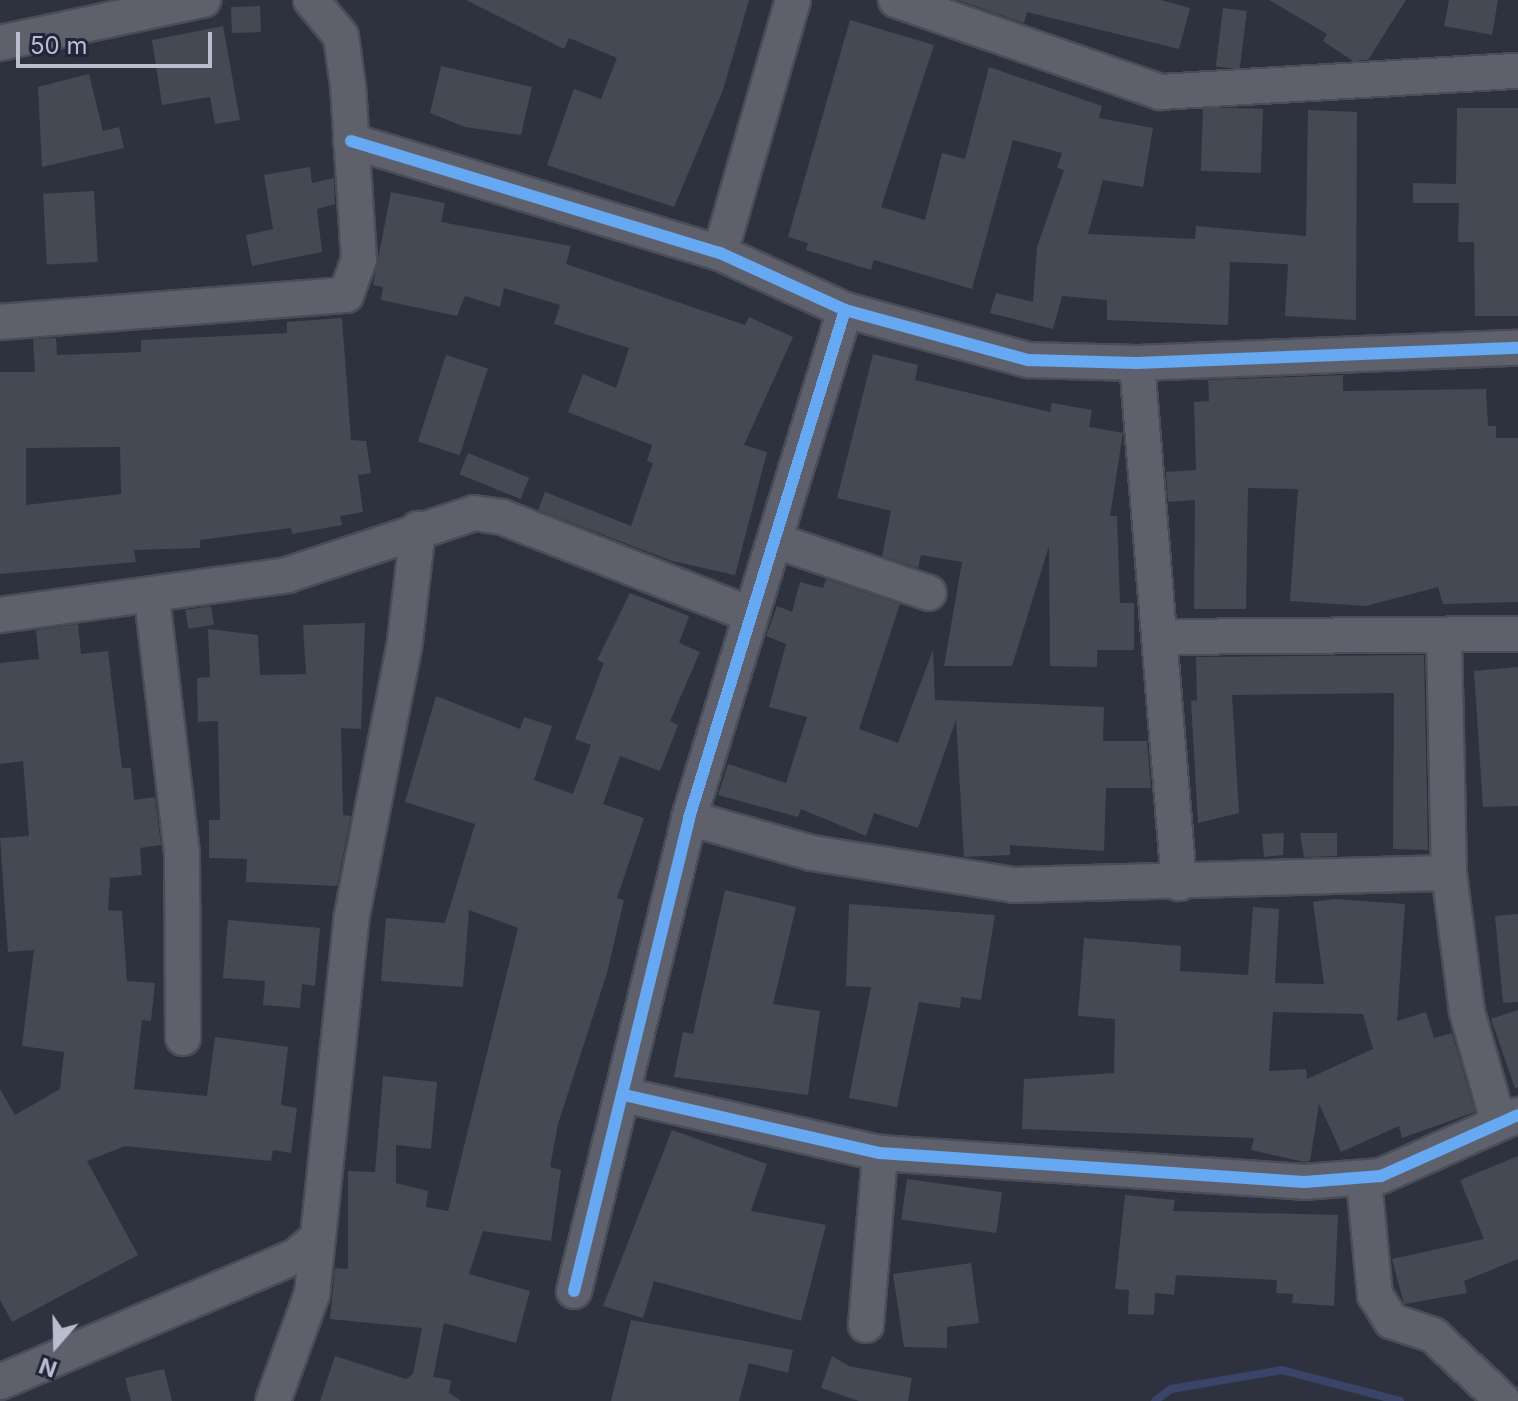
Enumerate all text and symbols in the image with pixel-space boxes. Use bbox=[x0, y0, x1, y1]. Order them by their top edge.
scale bar bbox=[20, 16, 216, 66]
text: 50 m bbox=[30, 31, 88, 60]
north arrow bbox=[16, 1305, 96, 1385]
text: N bbox=[35, 1352, 60, 1383]

